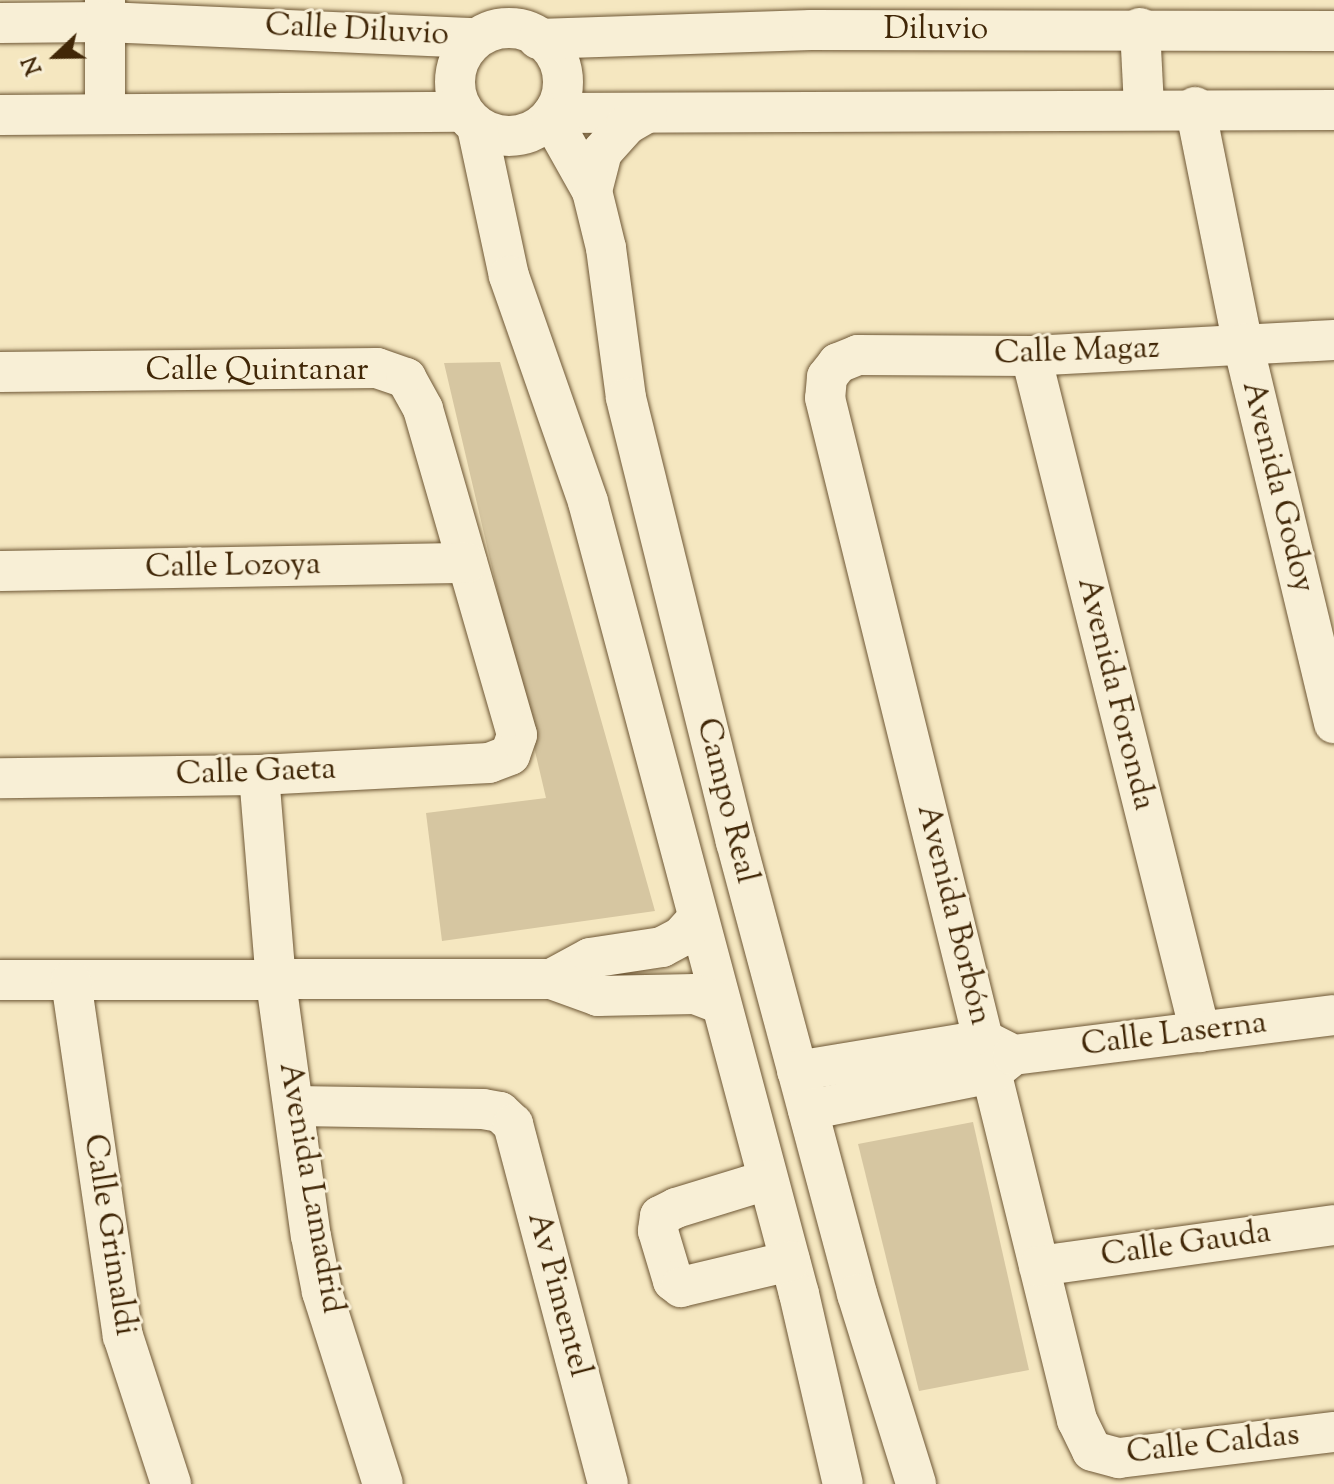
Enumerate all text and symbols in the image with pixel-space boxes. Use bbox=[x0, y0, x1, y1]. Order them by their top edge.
street label: Calle Diluvio bbox=[264, 7, 450, 55]
street label: Diluvio bbox=[884, 11, 988, 49]
north arrow bbox=[16, 16, 96, 96]
text: N bbox=[16, 51, 52, 79]
street label: Calle Magaz bbox=[994, 330, 1160, 374]
street label: Calle Quintanar bbox=[145, 352, 369, 390]
street label: Avenida Godoy bbox=[1232, 377, 1322, 597]
street label: Calle Lozoya bbox=[145, 546, 321, 588]
street label: Avenida Foronda bbox=[1068, 574, 1162, 814]
street label: Campo Real bbox=[687, 714, 765, 888]
street label: Calle Gaeta bbox=[175, 751, 337, 795]
street label: Avenida Borbón bbox=[907, 801, 999, 1029]
street label: Calle Laserna bbox=[1079, 1005, 1269, 1065]
street label: Avenida Lamadrid bbox=[269, 1060, 351, 1316]
street label: Calle Grimaldi bbox=[74, 1131, 144, 1339]
street label: Av Pimentel bbox=[518, 1209, 598, 1381]
street label: Calle Gauda bbox=[1099, 1214, 1273, 1276]
street label: Calle Caldas bbox=[1125, 1417, 1301, 1473]

